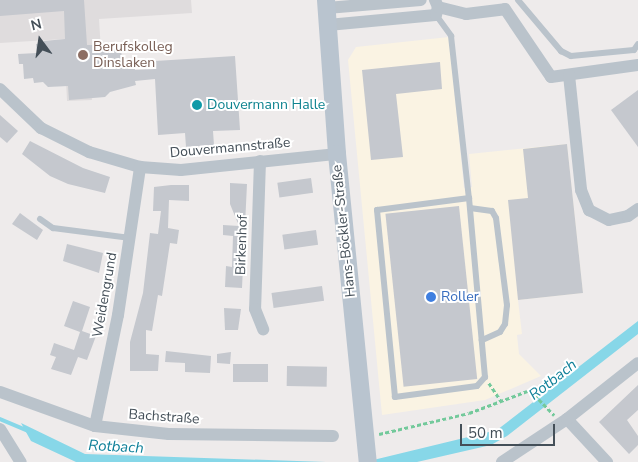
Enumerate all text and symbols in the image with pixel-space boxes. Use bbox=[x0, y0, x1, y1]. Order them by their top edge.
text: N bbox=[29, 14, 44, 35]
north arrow bbox=[15, 15, 65, 65]
place label: Berufskolleg Dinslaken bbox=[93, 39, 173, 72]
marker: Berufskolleg Dinslaken bbox=[77, 49, 89, 61]
place label: Douvermann Halle bbox=[207, 97, 325, 113]
marker: Douvermann Halle bbox=[191, 99, 203, 111]
street label: Douvermannstraße bbox=[169, 134, 291, 162]
street label: Hans-Böckler-Straße bbox=[329, 164, 359, 298]
street label: Birkenhof bbox=[233, 215, 251, 275]
street label: Weidengrund bbox=[89, 251, 121, 339]
place label: Roller bbox=[441, 289, 479, 305]
marker: Roller bbox=[425, 291, 437, 303]
water label: Rotbach bbox=[526, 356, 580, 404]
street label: Bachstraße bbox=[128, 406, 200, 428]
scale bar bbox=[463, 414, 558, 446]
text: 50 m bbox=[468, 423, 503, 443]
water label: Rotbach bbox=[88, 437, 144, 457]

